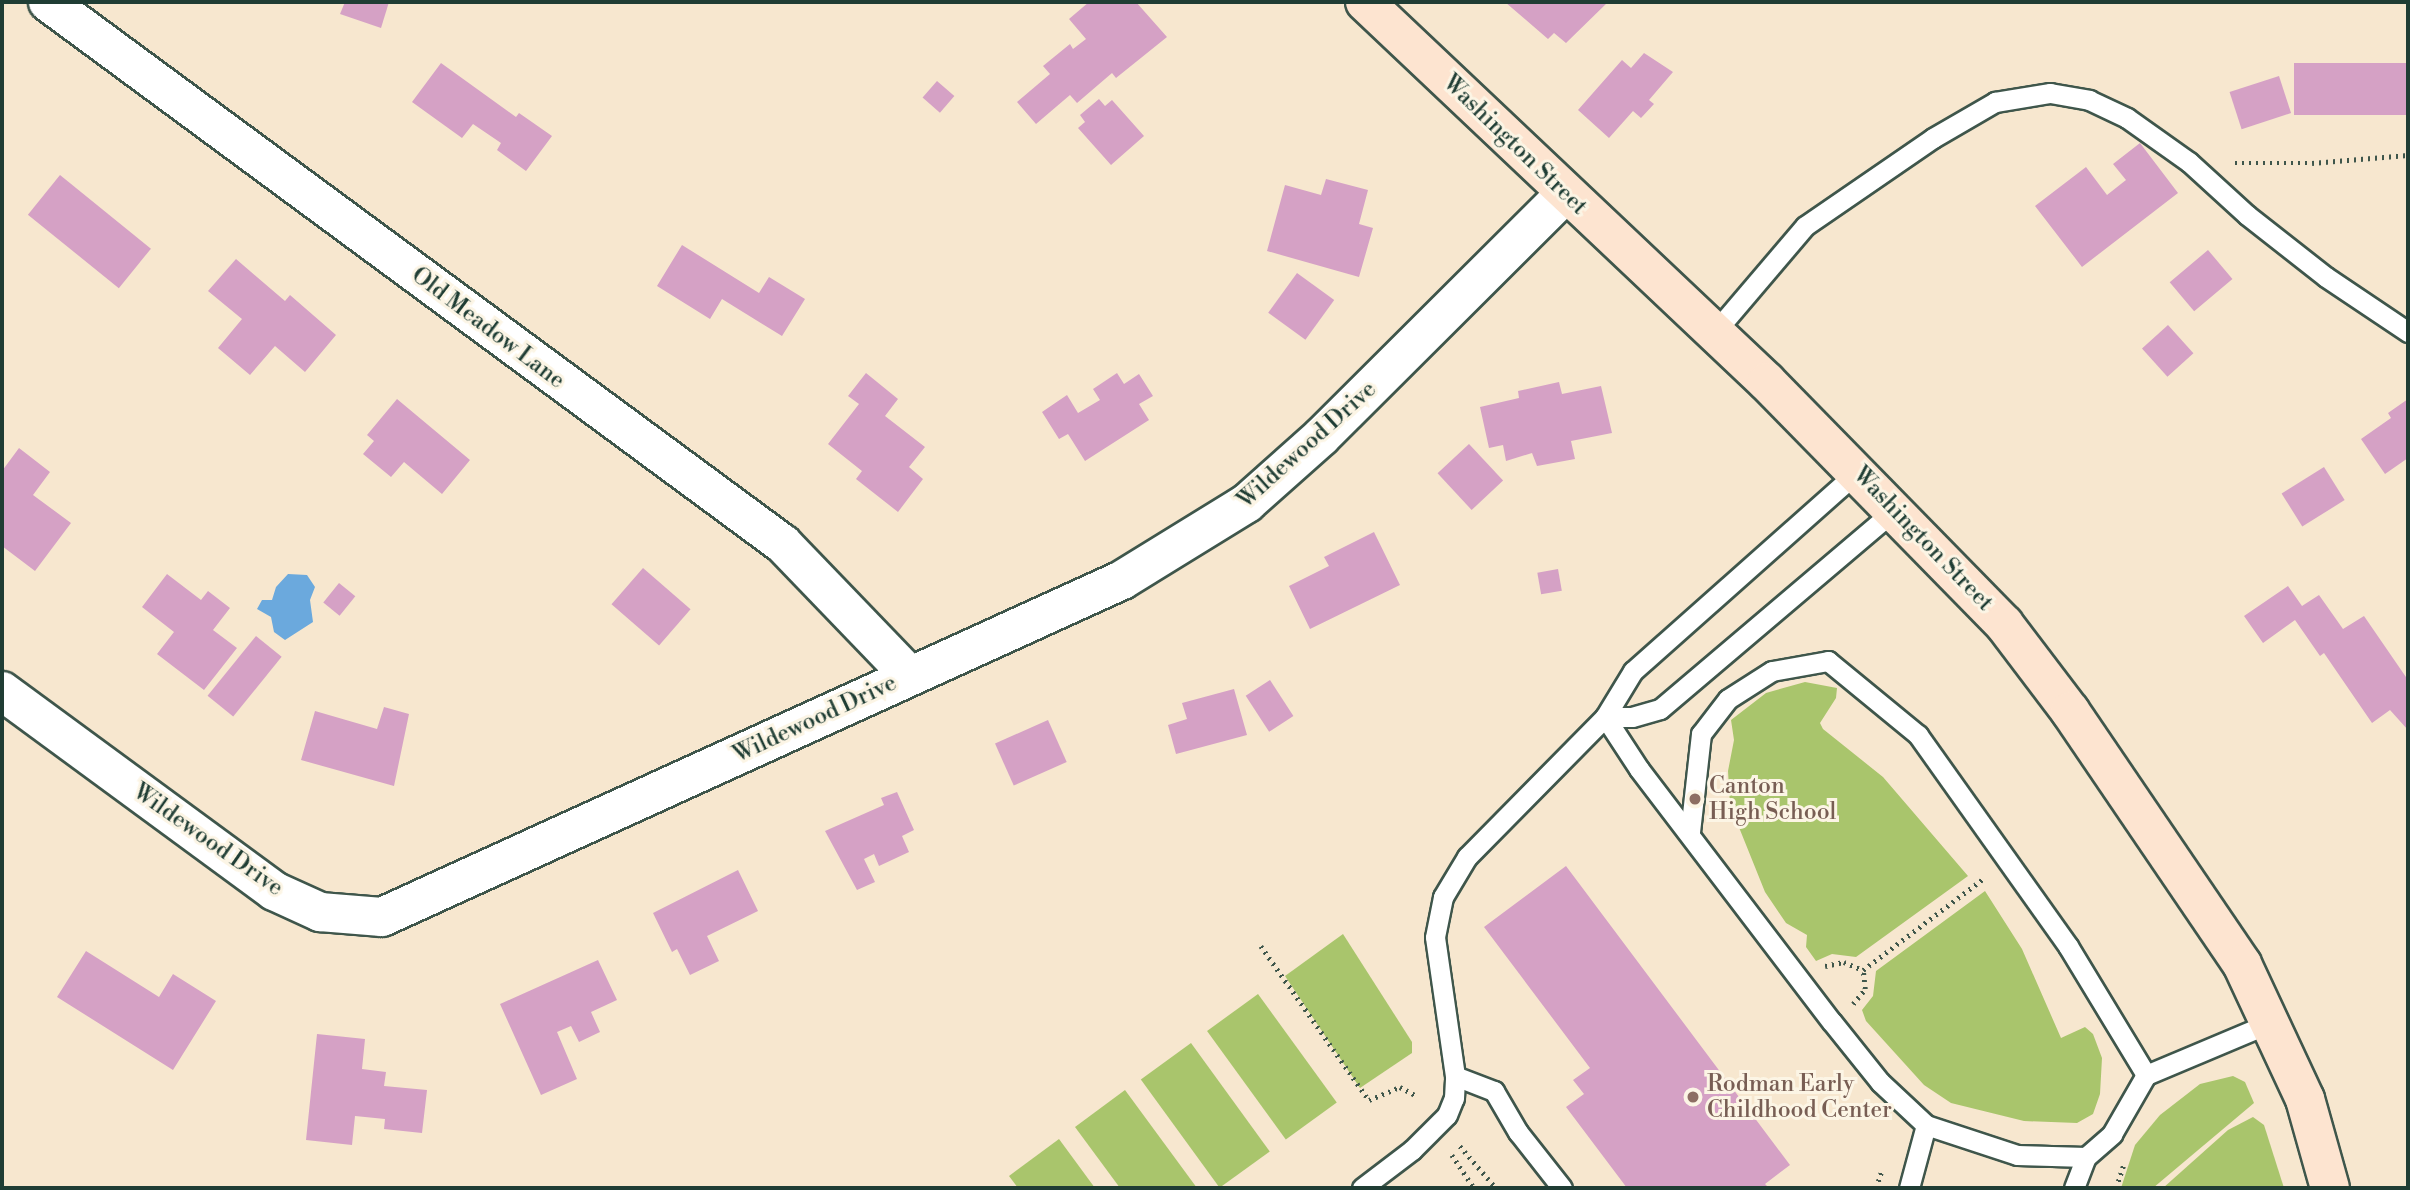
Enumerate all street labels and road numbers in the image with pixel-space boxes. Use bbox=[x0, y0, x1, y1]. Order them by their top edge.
street label: Washington Street bbox=[1437, 69, 1593, 221]
street label: Old Meadow Lane bbox=[406, 261, 570, 395]
street label: Wildewood Drive bbox=[1232, 376, 1382, 514]
street label: Washington Street bbox=[1847, 461, 1999, 617]
street label: Wildewood Drive bbox=[729, 669, 901, 769]
street label: Wildewood Drive bbox=[128, 778, 288, 902]

